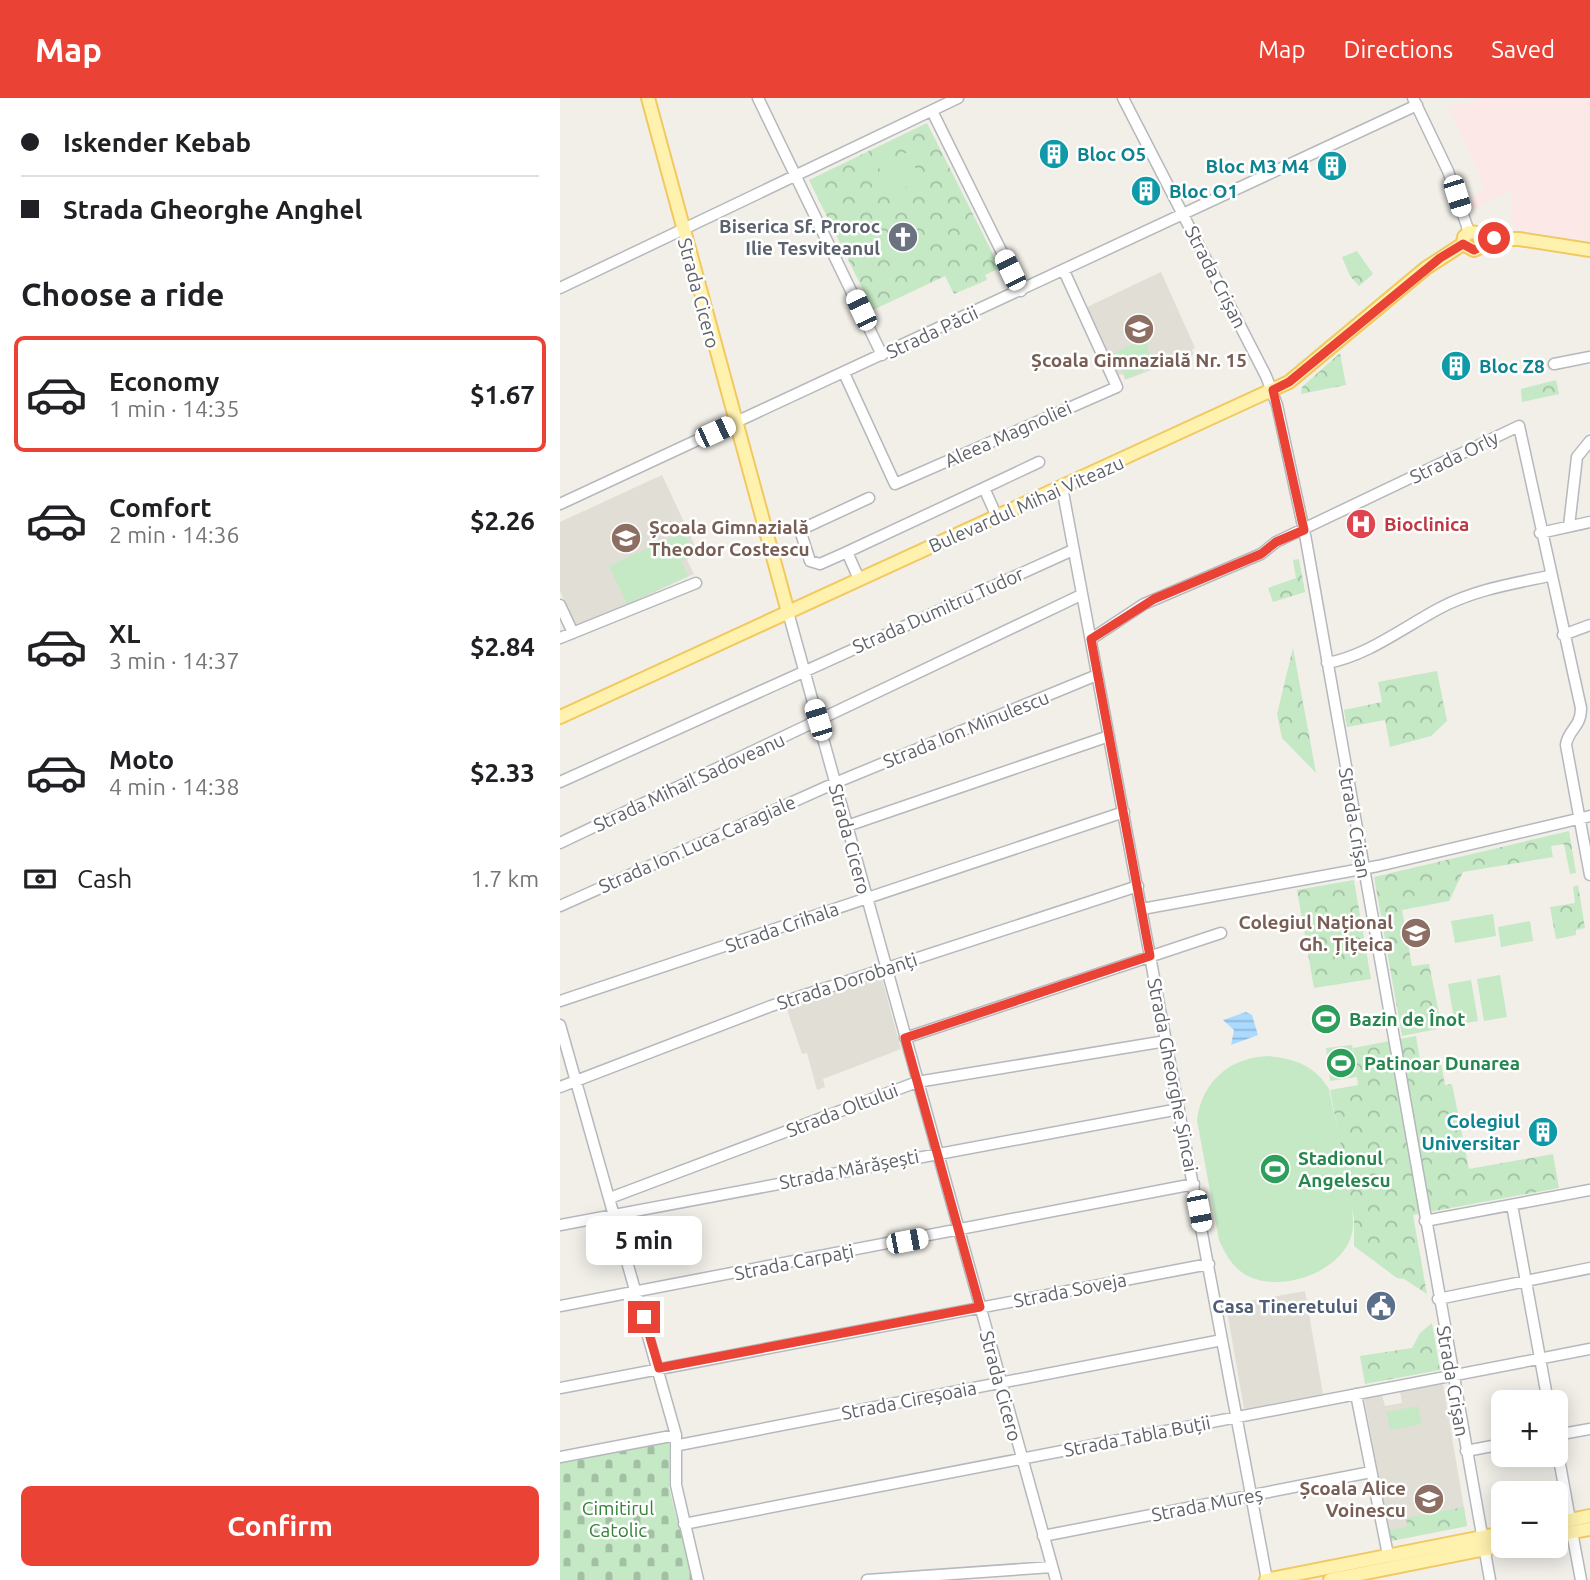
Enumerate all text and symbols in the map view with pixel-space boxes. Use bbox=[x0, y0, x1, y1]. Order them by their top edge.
text: Map bbox=[35, 31, 102, 68]
text: Map bbox=[1258, 36, 1305, 63]
text: Directions bbox=[1343, 36, 1453, 63]
text: Saved bbox=[1491, 36, 1555, 63]
text: Iskender Kebab bbox=[63, 128, 251, 157]
building icon: Bloc O5 bbox=[1037, 137, 1071, 171]
place label: Bloc O5 bbox=[1077, 143, 1146, 165]
building icon: Bloc M3 M4 bbox=[1315, 149, 1349, 183]
place label: Bloc M3 M4 bbox=[1206, 155, 1309, 177]
car bbox=[1441, 173, 1474, 219]
building icon: Bloc O1 bbox=[1129, 174, 1163, 208]
place label: Bloc O1 bbox=[1169, 180, 1238, 202]
text: Strada Gheorghe Anghel bbox=[63, 195, 362, 224]
place label: Biserica Sf. Proroc Ilie Tesviteanul bbox=[719, 215, 880, 259]
church icon: Biserica Sf. Proroc Ilie Tesviteanul bbox=[886, 220, 920, 254]
street label: Strada Crișan bbox=[1181, 222, 1251, 332]
route start bbox=[1478, 222, 1510, 254]
street label: Strada Cicero bbox=[674, 235, 724, 351]
car bbox=[992, 247, 1029, 293]
text: Choose a ride bbox=[21, 276, 224, 312]
car bbox=[843, 287, 880, 333]
street label: Strada Păcii bbox=[883, 301, 981, 363]
school or university icon: Școala Gimnazială Nr. 15 bbox=[1122, 312, 1156, 346]
place label: Școala Gimnazială Nr. 15 bbox=[1031, 349, 1247, 371]
building icon: Bloc Z8 bbox=[1439, 349, 1473, 383]
place label: Bloc Z8 bbox=[1479, 355, 1545, 377]
icon: car bbox=[25, 363, 88, 426]
text: Economy bbox=[109, 367, 219, 396]
text: $1.67 bbox=[470, 380, 535, 409]
text: 1 min · 14:35 bbox=[109, 396, 240, 421]
street label: Aleea Magnoliei bbox=[941, 396, 1075, 472]
car bbox=[692, 414, 739, 450]
street label: Strada Orly bbox=[1406, 426, 1502, 488]
street label: Bulevardul Mihai Viteazu bbox=[925, 451, 1127, 557]
icon: car bbox=[25, 489, 88, 552]
text: Comfort bbox=[109, 493, 212, 522]
text: $2.26 bbox=[470, 506, 535, 535]
hospital icon: Bioclinica bbox=[1344, 507, 1378, 541]
place label: Bioclinica bbox=[1384, 513, 1469, 535]
place label: Școala Gimnazială Theodor Costescu bbox=[649, 516, 810, 560]
school or university icon: Școala Gimnazială Theodor Costescu bbox=[609, 521, 643, 555]
text: 2 min · 14:36 bbox=[109, 522, 240, 547]
street label: Strada Dumitru Tudor bbox=[849, 562, 1027, 658]
icon: car bbox=[25, 615, 88, 678]
text: XL bbox=[109, 619, 140, 648]
text: $2.84 bbox=[470, 632, 535, 661]
text: 3 min · 14:37 bbox=[109, 648, 240, 673]
street label: Strada Ion Minulescu bbox=[880, 686, 1052, 772]
car bbox=[802, 697, 835, 743]
street label: Strada Mihail Sadoveanu bbox=[590, 728, 788, 836]
icon: car bbox=[25, 741, 88, 804]
text: Moto bbox=[109, 745, 174, 774]
text: $2.33 bbox=[470, 758, 535, 787]
street label: Strada Crișan bbox=[1334, 766, 1376, 880]
text: 4 min · 14:38 bbox=[109, 774, 240, 799]
street label: Strada Cicero bbox=[825, 781, 875, 897]
street label: Strada Ion Luca Caragiale bbox=[595, 791, 799, 897]
icon: cash bbox=[21, 860, 59, 898]
text: Cash bbox=[77, 864, 132, 893]
text: 1.7 km bbox=[471, 866, 539, 891]
street label: Strada Crihala bbox=[722, 897, 842, 957]
place label: Colegiul Național Gh. Țițeica bbox=[1238, 911, 1393, 955]
school or university icon: Colegiul Național Gh. Țițeica bbox=[1399, 916, 1433, 950]
street label: Strada Dorobanți bbox=[774, 948, 920, 1014]
street label: Strada Gheorghe Șincai bbox=[1143, 976, 1203, 1174]
sports icon: Bazin de Înot bbox=[1309, 1002, 1343, 1036]
place label: Bazin de Înot bbox=[1349, 1008, 1465, 1030]
sports icon: Patinoar Dunarea bbox=[1324, 1046, 1358, 1080]
place label: Patinoar Dunarea bbox=[1364, 1052, 1520, 1074]
street label: Strada Oltului bbox=[783, 1079, 901, 1141]
place label: Colegiul Universitar bbox=[1422, 1110, 1520, 1154]
building icon: Colegiul Universitar bbox=[1526, 1115, 1560, 1149]
street label: Strada Mărășești bbox=[777, 1145, 921, 1193]
place label: Stadionul Angelescu bbox=[1298, 1147, 1391, 1191]
sports icon: Stadionul Angelescu bbox=[1258, 1152, 1292, 1186]
car bbox=[1185, 1188, 1214, 1234]
callout: 5 min bbox=[586, 1216, 702, 1264]
car bbox=[885, 1227, 930, 1255]
text: 5 min bbox=[615, 1228, 673, 1253]
street label: Strada Carpați bbox=[732, 1240, 856, 1284]
street label: Strada Soveja bbox=[1012, 1268, 1128, 1312]
public building icon: Casa Tineretului bbox=[1364, 1289, 1398, 1323]
place label: Casa Tineretului bbox=[1212, 1295, 1358, 1317]
route end bbox=[628, 1301, 660, 1333]
street label: Strada Crișan bbox=[1432, 1324, 1474, 1438]
street label: Strada Cicero bbox=[976, 1328, 1026, 1444]
street label: Strada Cireșoaia bbox=[840, 1376, 978, 1424]
map controls bbox=[1491, 1390, 1568, 1558]
button: + bbox=[1491, 1390, 1568, 1467]
street label: Strada Tabla Buții bbox=[1062, 1411, 1212, 1461]
place label: Școala Alice Voinescu bbox=[1299, 1477, 1406, 1521]
button: − bbox=[1491, 1481, 1568, 1558]
street label: Strada Mureș bbox=[1149, 1482, 1265, 1526]
school or university icon: Școala Alice Voinescu bbox=[1412, 1482, 1446, 1516]
button: Confirm bbox=[21, 1486, 539, 1566]
park label: Cimitirul Catolic bbox=[582, 1497, 654, 1541]

